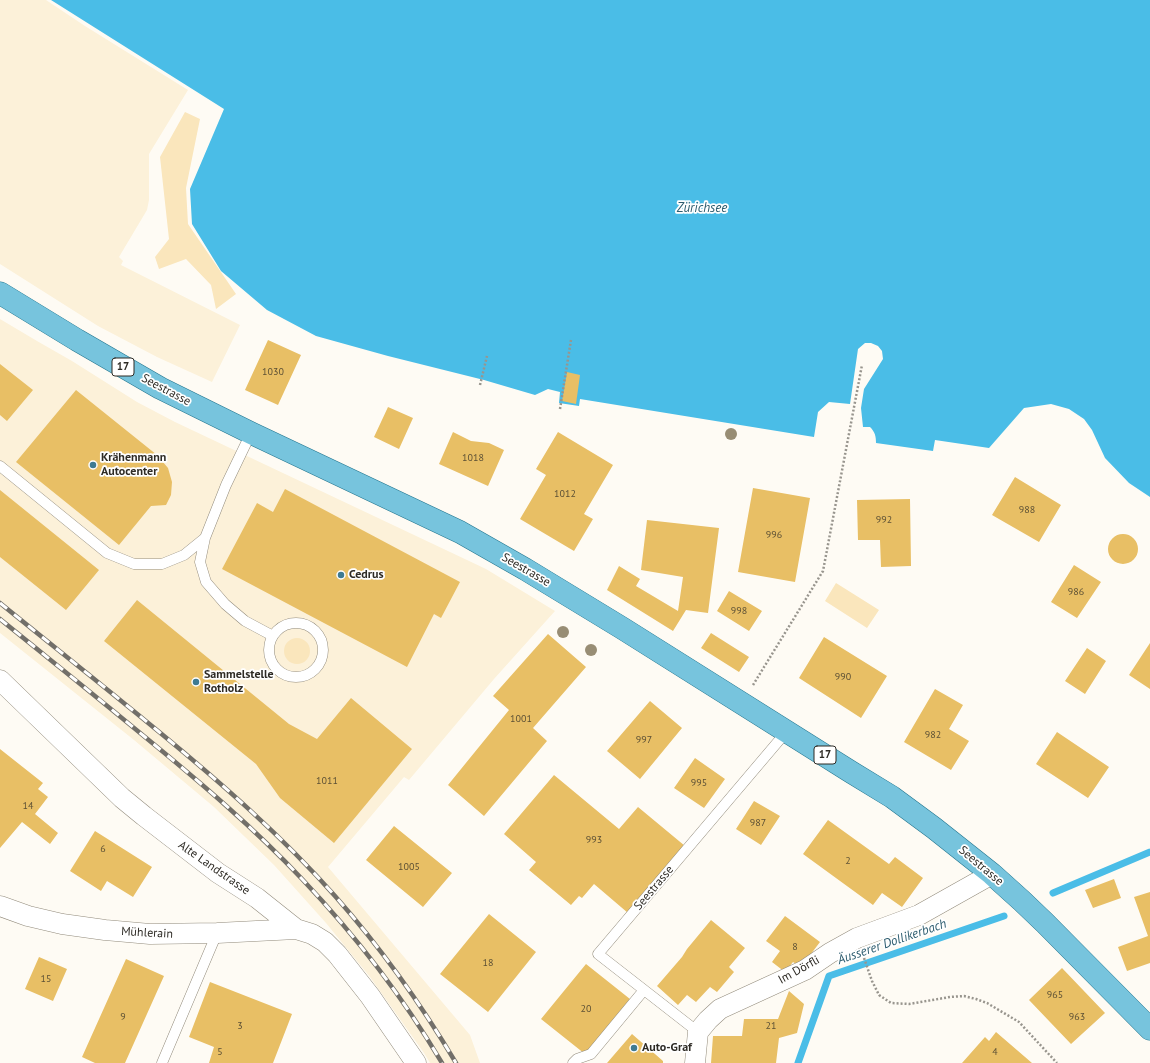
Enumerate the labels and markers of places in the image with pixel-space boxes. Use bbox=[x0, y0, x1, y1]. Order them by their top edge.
place label: Krähenmann Autocenter bbox=[101, 451, 166, 479]
marker: Krähenmann Autocenter bbox=[88, 460, 98, 470]
place label: Cedrus bbox=[349, 568, 384, 582]
marker: Cedrus bbox=[336, 570, 346, 580]
place label: Sammelstelle Rotholz bbox=[204, 668, 274, 696]
marker: Sammelstelle Rotholz bbox=[191, 677, 201, 687]
place label: Auto-Graf bbox=[642, 1041, 692, 1055]
marker: Auto-Graf bbox=[629, 1043, 639, 1053]

